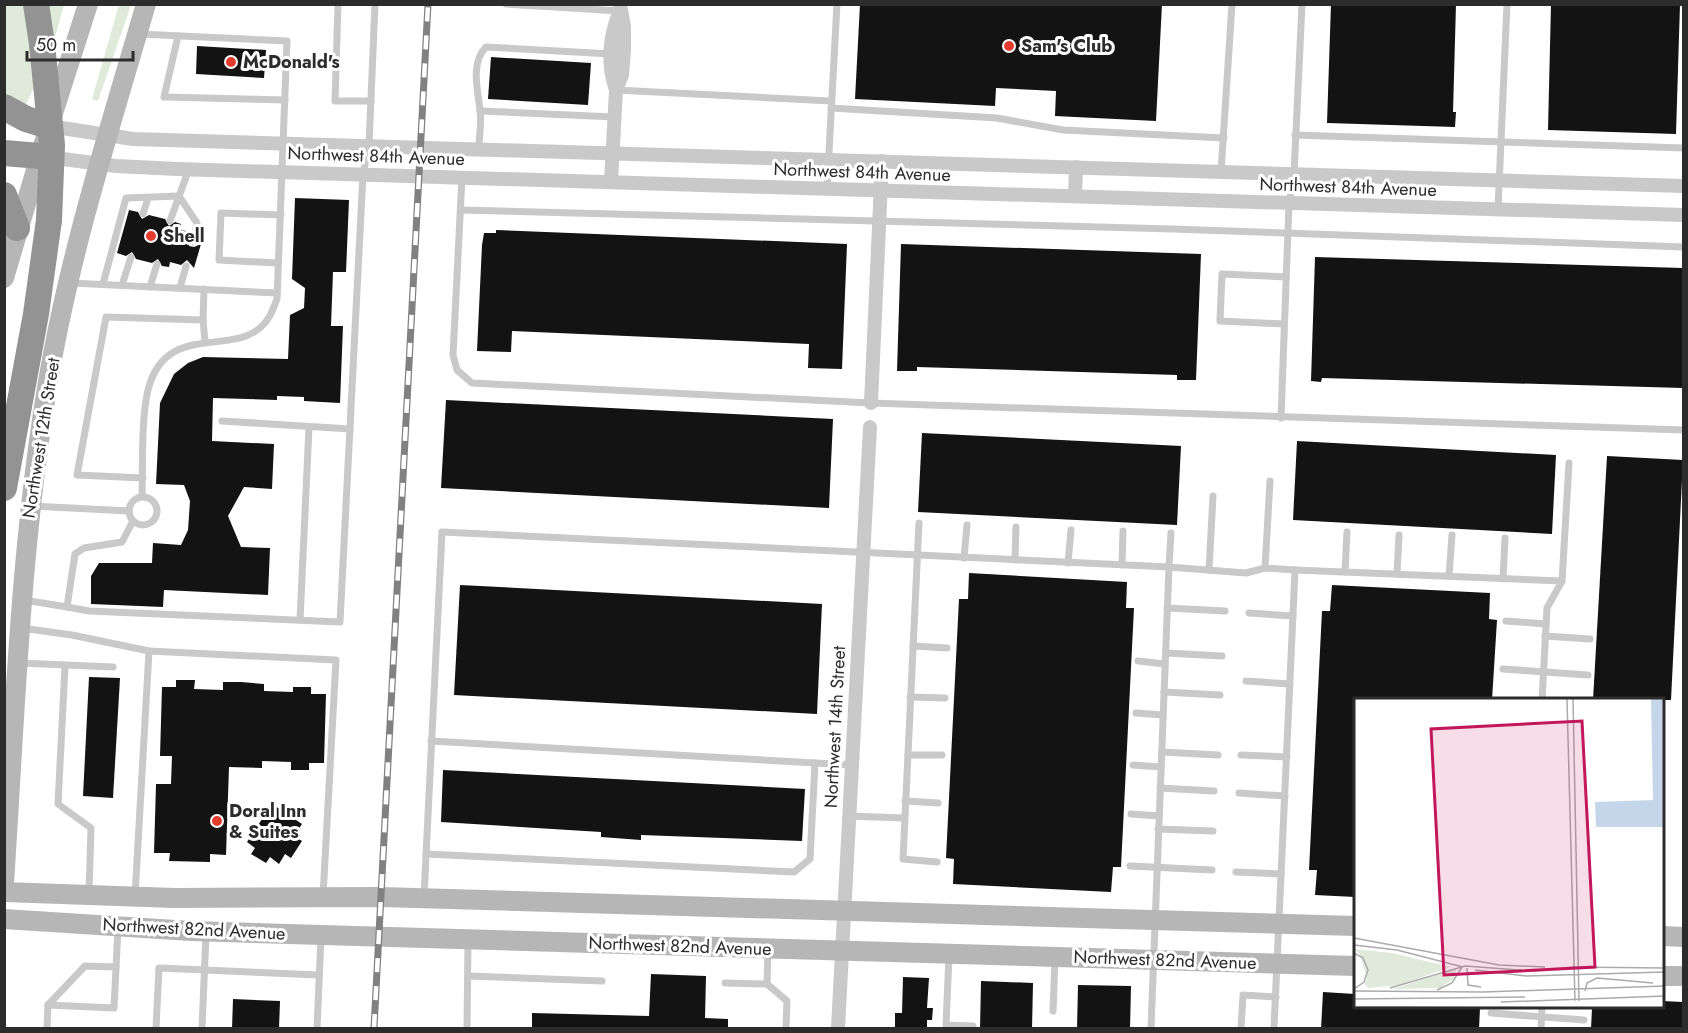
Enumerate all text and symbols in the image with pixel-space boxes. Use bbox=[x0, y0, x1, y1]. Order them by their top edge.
scale bar bbox=[27, 24, 134, 62]
text: 50 m bbox=[36, 32, 76, 58]
place label: Sam's Club bbox=[1021, 33, 1112, 59]
marker: Sam's Club bbox=[1002, 39, 1016, 53]
place label: McDonald's bbox=[243, 49, 340, 75]
marker: McDonald's bbox=[224, 55, 238, 69]
street label: Northwest 84th Avenue bbox=[287, 140, 465, 172]
street label: Northwest 84th Avenue bbox=[773, 156, 951, 188]
street label: Northwest 84th Avenue bbox=[1259, 171, 1437, 203]
place label: Shell bbox=[163, 223, 205, 249]
marker: Shell bbox=[144, 229, 158, 243]
street label: Northwest 12th Street bbox=[15, 355, 67, 520]
street label: Northwest 14th Street bbox=[818, 644, 852, 809]
inset map bbox=[1354, 698, 1664, 1009]
place label: Doral Inn & Suites bbox=[229, 798, 307, 845]
marker: Doral Inn & Suites bbox=[210, 814, 224, 828]
street label: Northwest 82nd Avenue bbox=[102, 911, 286, 947]
street label: Northwest 82nd Avenue bbox=[588, 930, 772, 962]
street label: Northwest 82nd Avenue bbox=[1073, 944, 1257, 976]

